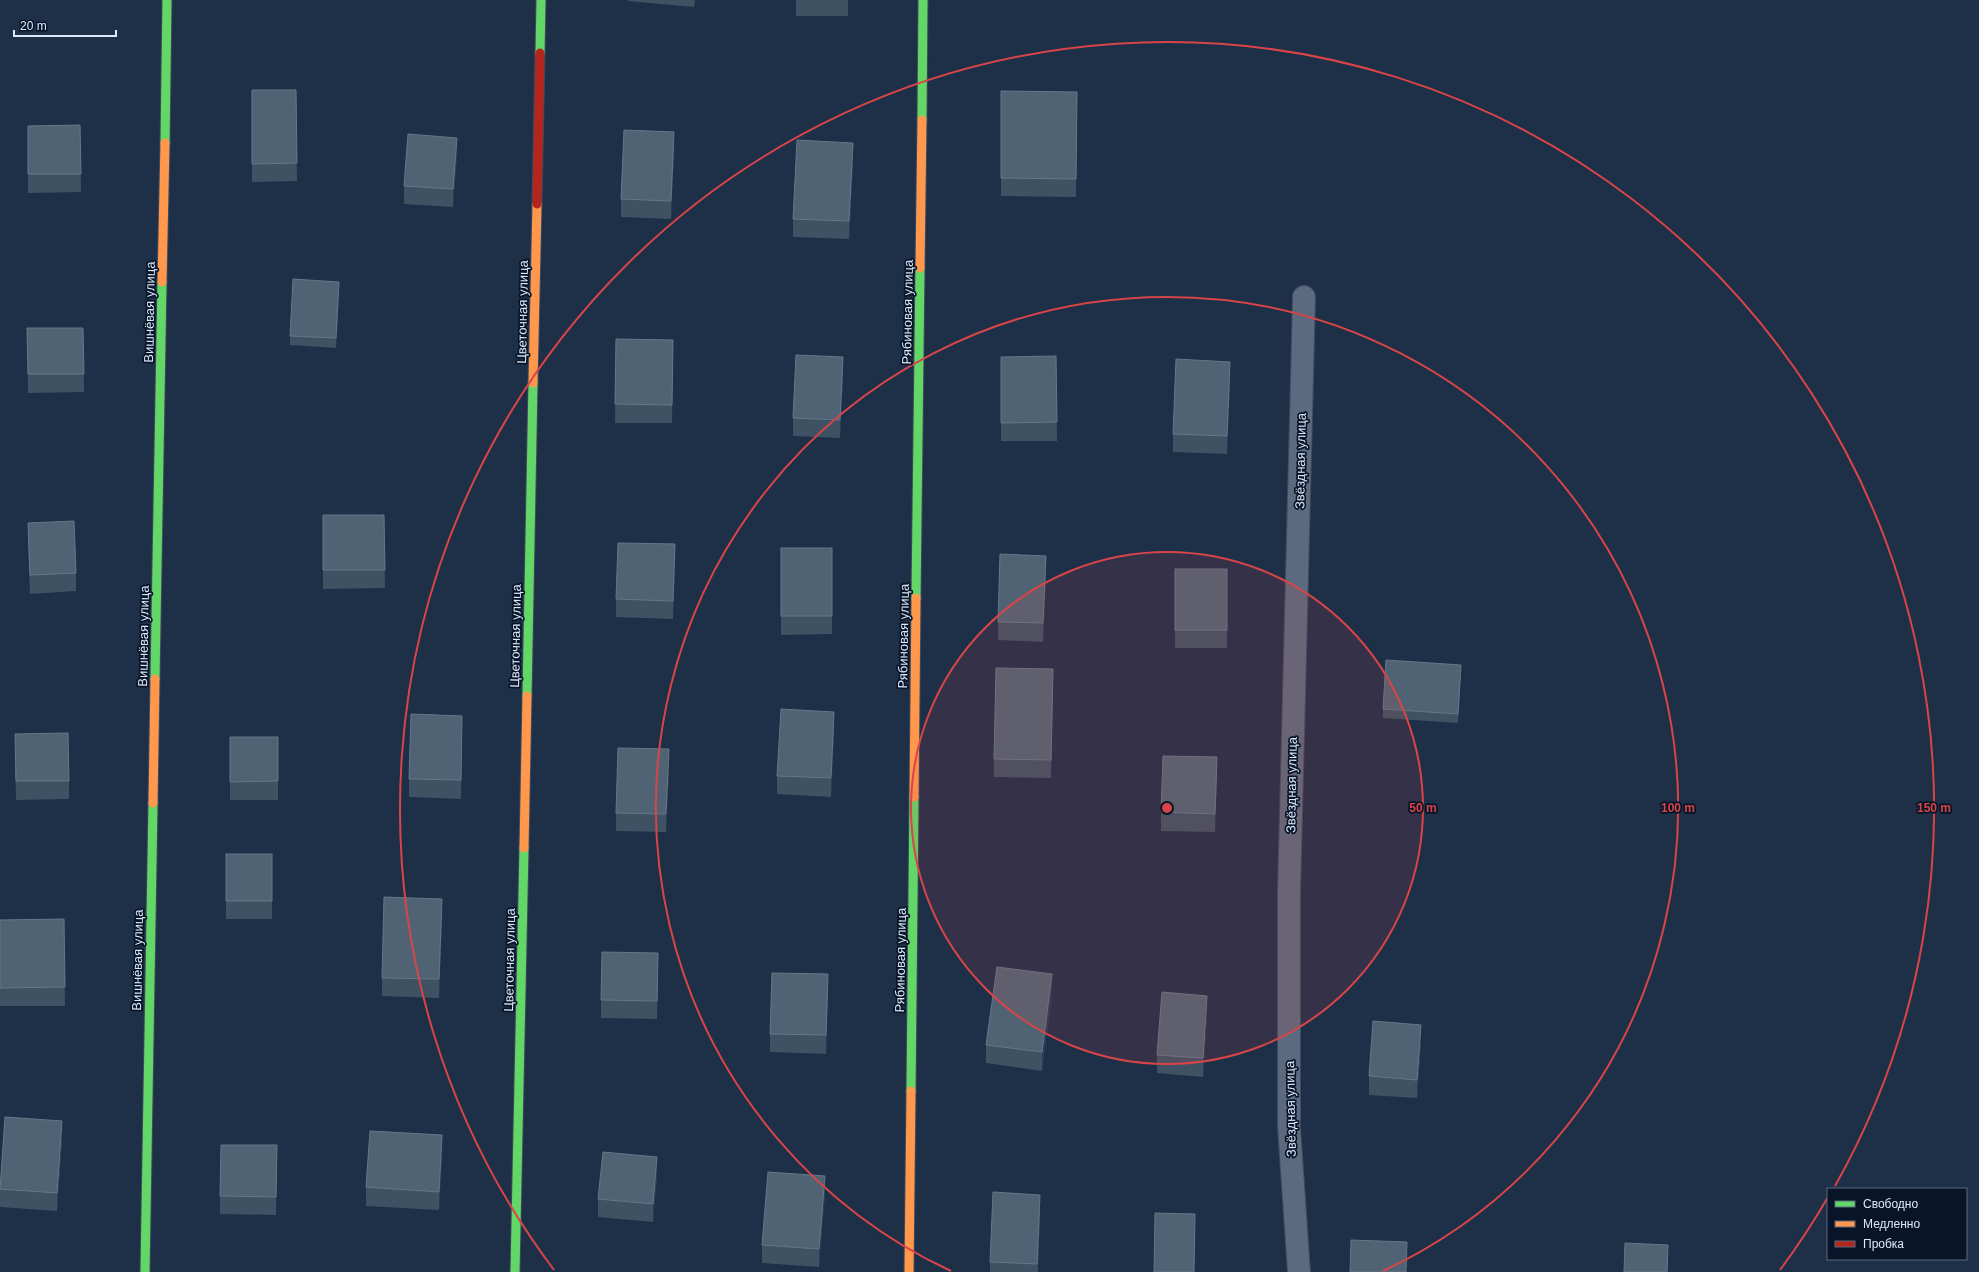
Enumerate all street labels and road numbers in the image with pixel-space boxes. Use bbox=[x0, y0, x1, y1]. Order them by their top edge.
street label: Цветочная улица bbox=[514, 259, 531, 364]
street label: Рябиновая улица bbox=[899, 259, 916, 365]
street label: Вишнёвая улица bbox=[141, 261, 158, 363]
street label: Звёздная улица bbox=[1292, 412, 1309, 509]
street label: Цветочная улица bbox=[507, 583, 524, 688]
street label: Рябиновая улица bbox=[895, 583, 912, 689]
street label: Вишнёвая улица bbox=[135, 585, 152, 687]
street label: Звёздная улица bbox=[1283, 736, 1300, 833]
street label: Цветочная улица bbox=[501, 907, 518, 1012]
street label: Рябиновая улица bbox=[892, 907, 909, 1013]
street label: Вишнёвая улица bbox=[129, 909, 146, 1011]
street label: Звёздная улица bbox=[1282, 1060, 1299, 1157]

